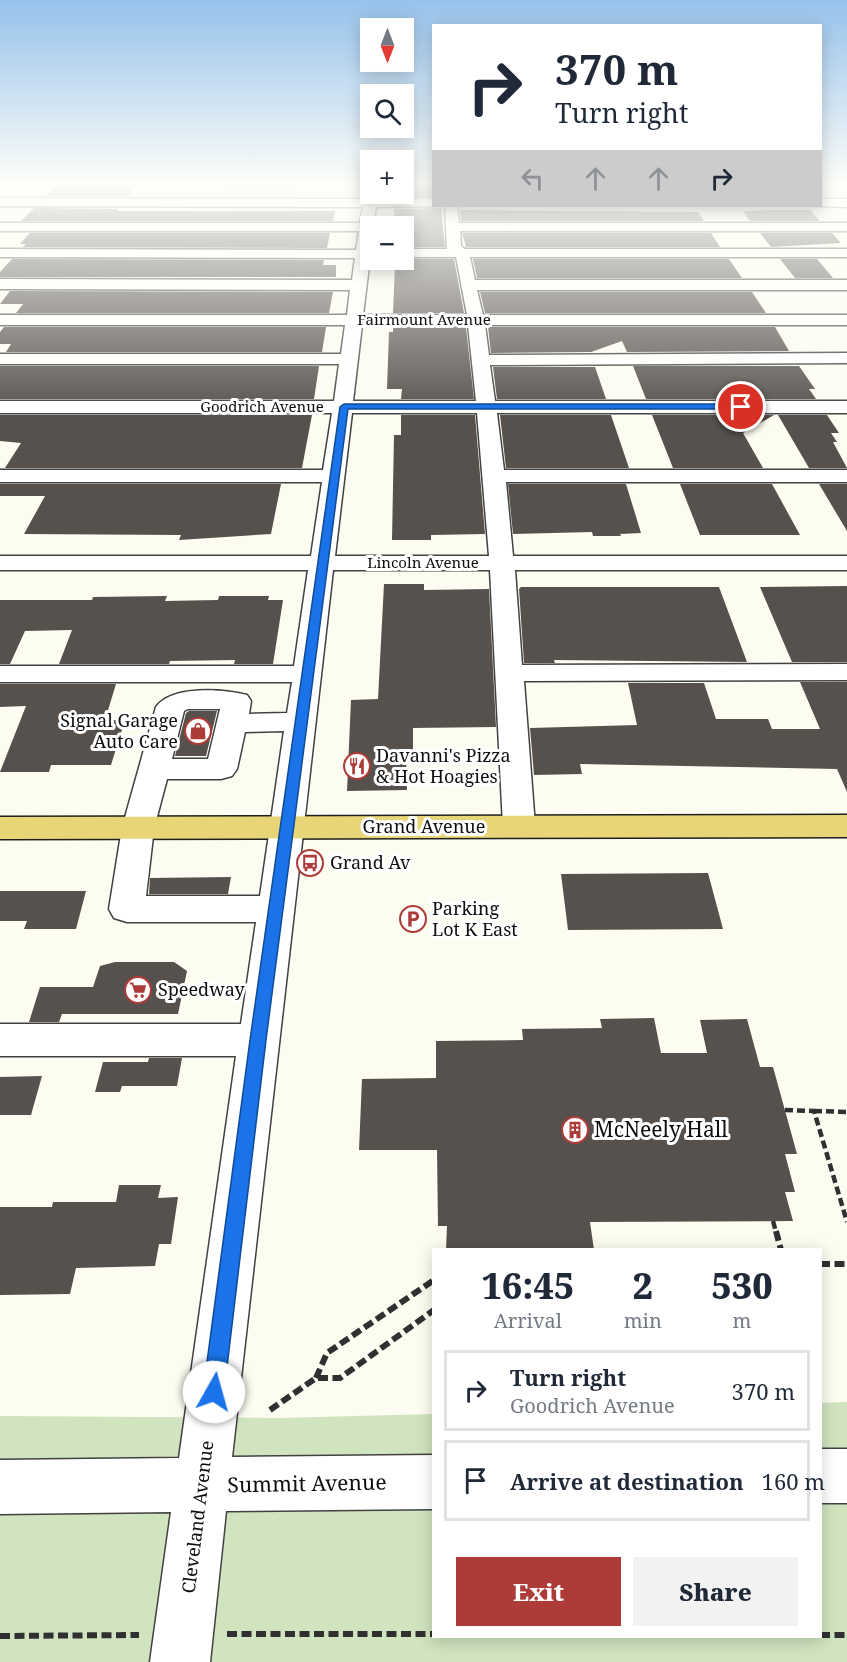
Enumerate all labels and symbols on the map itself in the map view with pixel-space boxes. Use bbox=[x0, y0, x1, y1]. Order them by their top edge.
north arrow bbox=[360, 18, 414, 72]
street label: Fairmount Avenue bbox=[357, 309, 491, 329]
pin bbox=[715, 381, 766, 432]
street label: Goodrich Avenue bbox=[200, 396, 324, 416]
street label: Lincoln Avenue bbox=[367, 552, 479, 572]
place label: Signal Garage Auto Care bbox=[60, 708, 178, 753]
shop icon: Signal Garage Auto Care bbox=[183, 716, 213, 746]
place label: Davanni's Pizza & Hot Hoagies bbox=[376, 743, 511, 788]
restaurant icon: Davanni's Pizza & Hot Hoagies bbox=[342, 751, 372, 781]
street label: Grand Avenue bbox=[363, 814, 485, 838]
bus stop icon: Grand Av bbox=[295, 848, 325, 878]
place label: Grand Av bbox=[330, 850, 411, 874]
place label: Parking Lot K East bbox=[432, 896, 518, 941]
parking icon: Parking Lot K East bbox=[398, 904, 428, 934]
supermarket icon: Speedway bbox=[123, 975, 153, 1005]
place label: Speedway bbox=[158, 977, 245, 1001]
building icon: McNeely Hall bbox=[560, 1115, 590, 1145]
place label: McNeely Hall bbox=[594, 1115, 728, 1143]
position arrow bbox=[182, 1360, 246, 1424]
street label: Cleveland Avenue bbox=[176, 1439, 218, 1595]
street label: Summit Avenue bbox=[227, 1468, 387, 1498]

